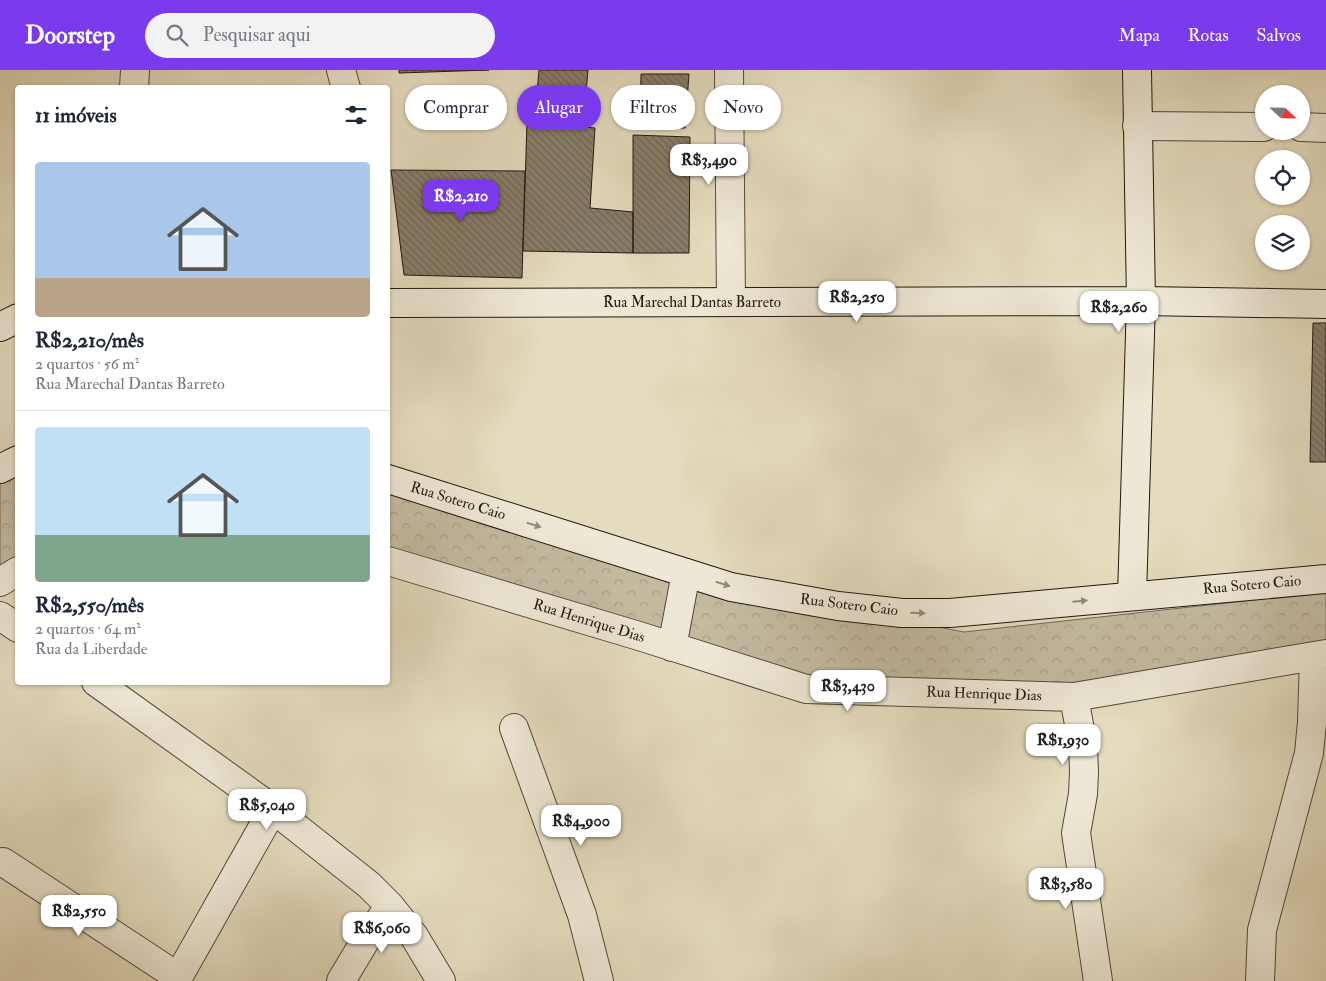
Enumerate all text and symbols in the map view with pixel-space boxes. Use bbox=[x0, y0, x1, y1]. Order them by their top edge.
search box bbox=[145, 13, 495, 58]
text: Doorstep bbox=[25, 20, 115, 51]
icon: search bbox=[163, 21, 191, 49]
text: Pesquisar aqui bbox=[203, 23, 311, 47]
text: Mapa bbox=[1119, 24, 1160, 47]
text: Rotas bbox=[1188, 24, 1229, 47]
text: Salvos bbox=[1257, 24, 1301, 47]
chip: Comprar bbox=[405, 85, 507, 130]
chip: Alugar bbox=[517, 85, 601, 130]
chip: Filtros bbox=[611, 85, 695, 130]
chip: Novo bbox=[705, 85, 781, 130]
north arrow bbox=[1255, 85, 1310, 140]
map controls bbox=[1255, 85, 1310, 270]
icon: filters bbox=[342, 101, 370, 129]
text: 11 imóveis bbox=[35, 102, 117, 129]
pin: R$3,490 bbox=[663, 144, 755, 186]
text: R$3,490 bbox=[681, 150, 737, 170]
button: locate bbox=[1255, 150, 1310, 205]
pin: R$2,210 bbox=[415, 180, 507, 222]
text: R$2,210 bbox=[434, 186, 488, 206]
icon: home bbox=[158, 194, 248, 284]
button: layers bbox=[1255, 215, 1310, 270]
pin: R$2,250 bbox=[811, 280, 903, 323]
text: R$2,250 bbox=[829, 287, 885, 307]
pin: R$2,260 bbox=[1073, 290, 1165, 333]
street label: Rua Marechal Dantas Barreto bbox=[603, 293, 781, 312]
text: R$2,260 bbox=[1091, 297, 1147, 317]
text: R$2,210/mês bbox=[35, 327, 144, 354]
text: 2 quartos · 56 m² bbox=[35, 354, 139, 374]
text: Rua Marechal Dantas Barreto bbox=[35, 374, 225, 394]
icon: home bbox=[158, 460, 248, 550]
street label: Rua Sotero Caio bbox=[408, 478, 508, 524]
one-way arrow bbox=[527, 522, 542, 530]
street label: Rua Sotero Caio bbox=[1202, 571, 1302, 599]
one-way arrow bbox=[715, 581, 730, 589]
street label: Rua Sotero Caio bbox=[799, 590, 899, 620]
text: R$2,550/mês bbox=[35, 592, 144, 619]
street label: Rua Henrique Dias bbox=[531, 595, 647, 647]
one-way arrow bbox=[1072, 597, 1088, 605]
one-way arrow bbox=[910, 609, 926, 617]
text: 2 quartos · 64 m² bbox=[35, 619, 141, 639]
text: Rua da Liberdade bbox=[35, 639, 148, 659]
pin: R$3,430 bbox=[802, 670, 894, 712]
text: R$3,430 bbox=[821, 676, 875, 696]
street label: Rua Henrique Dias bbox=[926, 682, 1042, 706]
pin: R$1,930 bbox=[1017, 724, 1109, 766]
text: R$1,930 bbox=[1037, 730, 1089, 750]
pin: R$5,040 bbox=[221, 788, 313, 831]
text: R$5,040 bbox=[239, 795, 295, 815]
pin: R$4,900 bbox=[535, 804, 627, 847]
text: R$4,900 bbox=[552, 811, 610, 831]
pin: R$3,580 bbox=[1020, 868, 1112, 910]
text: R$3,580 bbox=[1040, 874, 1092, 894]
pin: R$2,550 bbox=[33, 894, 125, 937]
text: R$2,550 bbox=[52, 901, 106, 921]
pin: R$6,060 bbox=[336, 912, 428, 954]
text: R$6,060 bbox=[354, 918, 410, 938]

